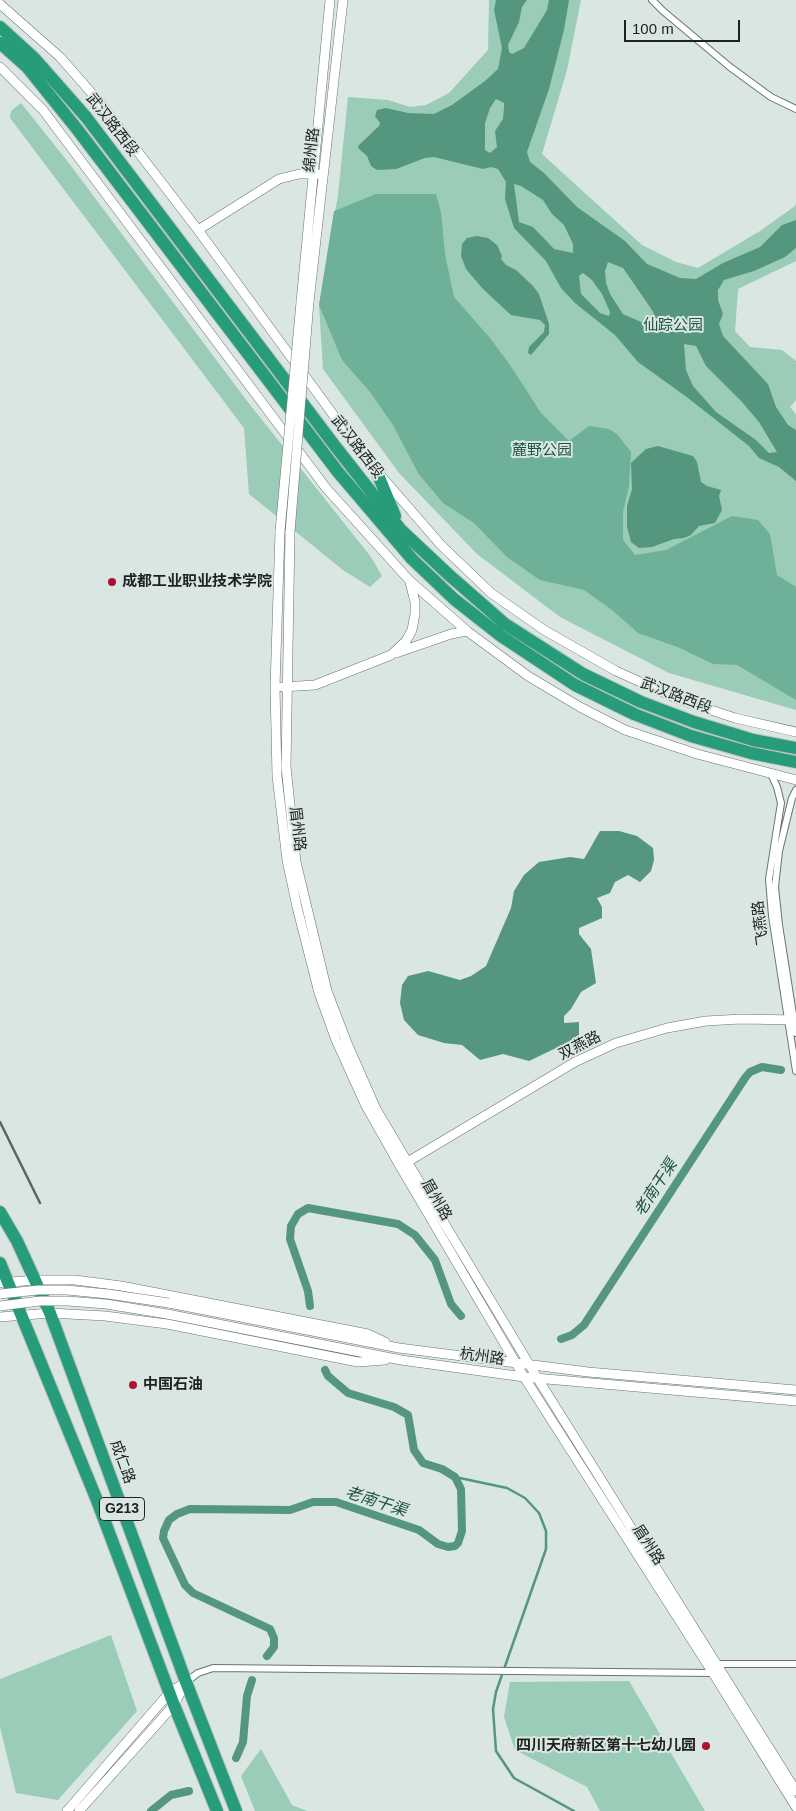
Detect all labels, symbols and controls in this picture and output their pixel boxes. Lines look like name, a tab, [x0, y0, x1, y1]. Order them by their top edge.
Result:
scale bar	[626, 10, 742, 42]
text: 100 m	[632, 20, 674, 37]
street label: 武汉路西段	[82, 90, 142, 160]
street label: 绵州路	[301, 127, 323, 173]
park label: 仙踪公园	[643, 317, 703, 335]
street label: 武汉路西段	[327, 412, 387, 482]
park label: 麓野公园	[512, 442, 572, 460]
place label: 成都工业职业技术学院	[122, 573, 272, 591]
marker: 成都工业职业技术学院	[106, 576, 118, 588]
street label: 武汉路西段	[638, 674, 714, 718]
street label: 眉州路	[285, 806, 309, 852]
street label: 飞燕路	[749, 900, 773, 946]
street label: 双燕路	[556, 1028, 604, 1064]
water label: 老南干渠	[631, 1156, 681, 1220]
street label: 眉州路	[417, 1176, 455, 1224]
street label: 杭州路	[458, 1345, 506, 1369]
place label: 中国石油	[143, 1376, 203, 1394]
marker: 中国石油	[127, 1379, 139, 1391]
street label: 成仁路	[106, 1438, 138, 1486]
water label: 老南干渠	[343, 1483, 409, 1521]
road number: G213	[100, 1498, 144, 1520]
street label: 眉州路	[628, 1521, 668, 1569]
place label: 四川天府新区第十七幼儿园	[516, 1737, 696, 1755]
marker: 四川天府新区第十七幼儿园	[700, 1740, 712, 1752]

